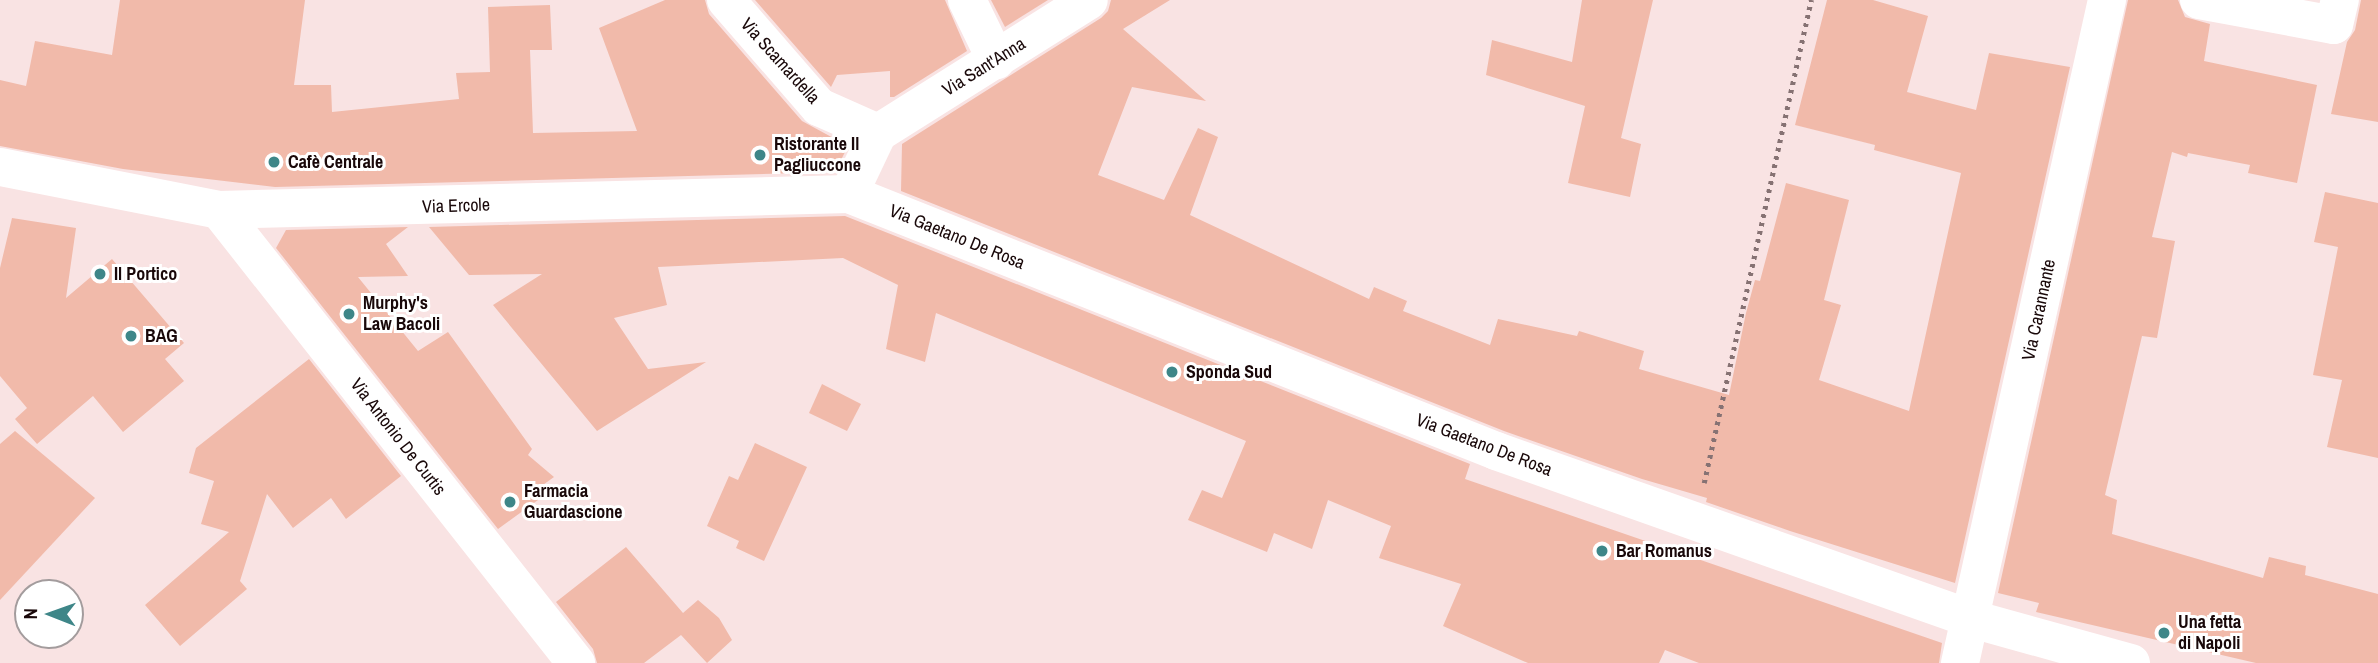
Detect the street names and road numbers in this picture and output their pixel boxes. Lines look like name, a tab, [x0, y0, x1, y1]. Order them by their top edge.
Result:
street label: Via Scamardella	[736, 14, 824, 108]
street label: Via Sant'Anna	[939, 33, 1029, 101]
street label: Via Ercole	[422, 194, 490, 218]
street label: Via Gaetano De Rosa	[886, 200, 1028, 274]
street label: Via Carannante	[2018, 257, 2060, 363]
street label: Via Antonio De Curtis	[345, 374, 451, 500]
street label: Via Gaetano De Rosa	[1413, 409, 1555, 481]

